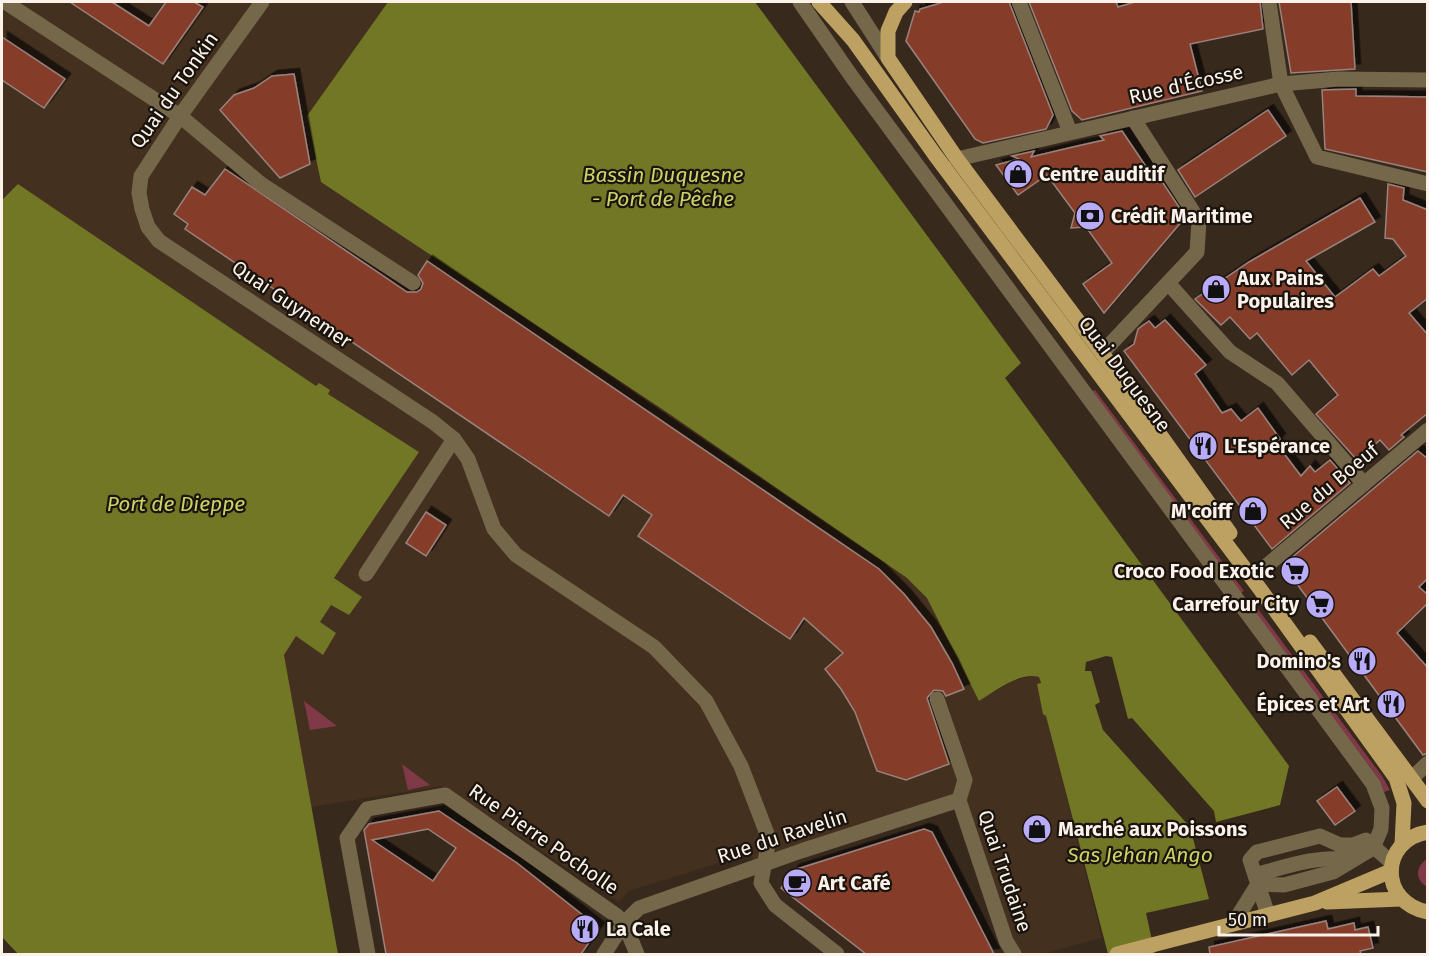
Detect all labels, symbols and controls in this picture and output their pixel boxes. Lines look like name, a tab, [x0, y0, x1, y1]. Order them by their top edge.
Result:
street label: Quai du Tonkin	[125, 27, 223, 153]
street label: Rue d'Écosse	[1126, 59, 1246, 109]
shop icon: Centre auditif	[1002, 158, 1034, 190]
water label: Bassin Duquesne - Port de Pêche	[583, 162, 743, 212]
place label: Centre auditif	[1039, 162, 1166, 186]
bank icon: Crédit Maritime	[1074, 200, 1106, 232]
place label: Crédit Maritime	[1111, 204, 1252, 228]
street label: Quai Guynemer	[227, 255, 357, 353]
place label: Aux Pains Populaires	[1236, 266, 1334, 313]
shop icon: Aux Pains Populaires	[1200, 273, 1232, 305]
street label: Quai Duquesne	[1074, 312, 1176, 436]
restaurant icon: L'Espérance	[1187, 430, 1219, 462]
place label: L'Espérance	[1224, 434, 1330, 458]
street label: Rue du Boeuf	[1275, 437, 1384, 534]
water label: Port de Dieppe	[107, 491, 245, 517]
shop icon: M'coiff	[1237, 495, 1269, 527]
place label: M'coiff	[1171, 499, 1234, 523]
supermarket icon: Croco Food Exotic	[1279, 555, 1311, 587]
place label: Croco Food Exotic	[1114, 559, 1274, 583]
supermarket icon: Carrefour City	[1304, 588, 1336, 620]
place label: Carrefour City	[1172, 592, 1300, 616]
restaurant icon: Domino's	[1346, 645, 1378, 677]
place label: Domino's	[1257, 649, 1341, 673]
restaurant icon: Épices et Art	[1375, 688, 1407, 720]
place label: Épices et Art	[1256, 691, 1370, 716]
street label: Rue Pierre Pocholle	[464, 778, 624, 900]
street label: Rue du Ravelin	[714, 804, 850, 868]
street label: Quai Trudaine	[973, 807, 1037, 935]
shop icon: Marché aux Poissons	[1021, 813, 1053, 845]
place label: Marché aux Poissons	[1058, 817, 1247, 841]
water label: Sas Jehan Ango	[1066, 842, 1213, 868]
cafe icon: Art Café	[781, 867, 813, 899]
place label: Art Café	[817, 871, 891, 895]
scale bar	[1219, 899, 1378, 937]
text: 50 m	[1228, 909, 1267, 931]
restaurant icon: La Cale	[569, 913, 601, 945]
place label: La Cale	[606, 917, 671, 941]

